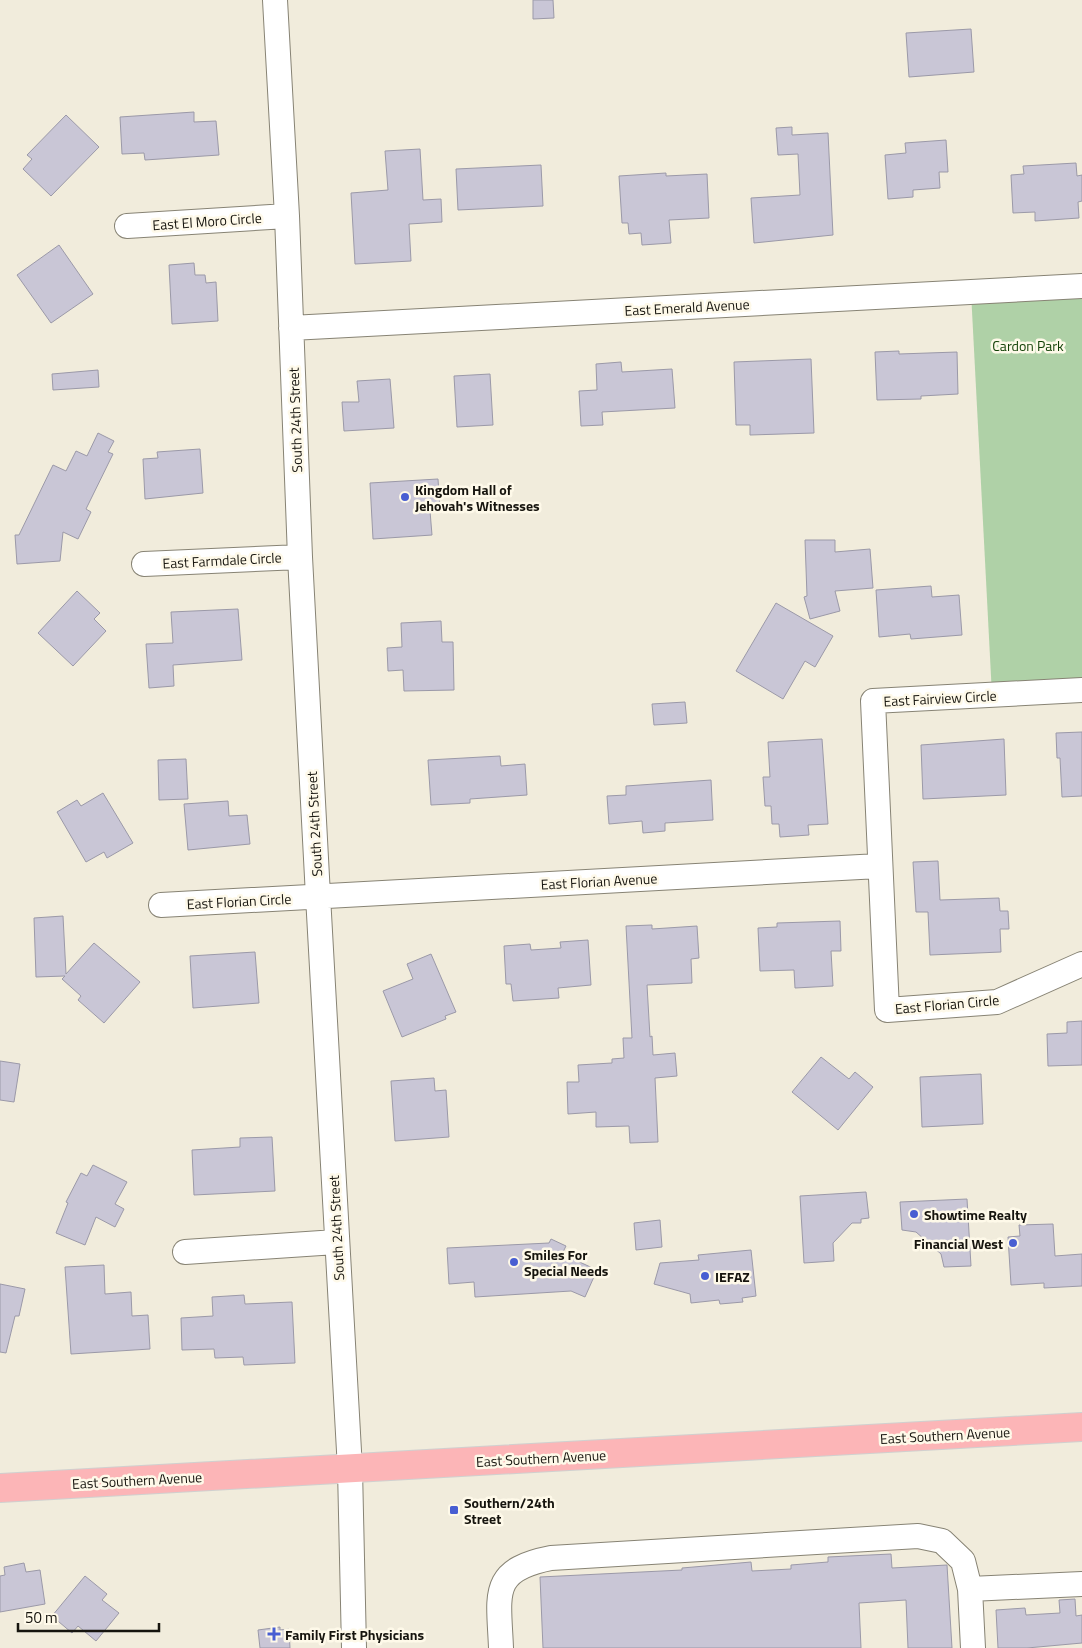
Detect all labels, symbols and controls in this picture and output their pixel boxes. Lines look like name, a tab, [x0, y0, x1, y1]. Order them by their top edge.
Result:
street label: East El Moro Circle	[152, 207, 262, 235]
street label: East Emerald Avenue	[624, 293, 750, 321]
park label: Cardon Park	[992, 335, 1064, 356]
street label: South 24th Street	[283, 367, 307, 473]
place label: Kingdom Hall of Jehovah's Witnesses	[415, 479, 540, 516]
marker: Kingdom Hall of Jehovah's Witnesses	[399, 491, 411, 503]
street label: East Farmdale Circle	[162, 546, 282, 574]
street label: East Fairview Circle	[883, 685, 997, 711]
street label: South 24th Street	[301, 771, 327, 877]
street label: East Florian Avenue	[540, 867, 658, 895]
street label: East Florian Circle	[186, 888, 292, 914]
street label: East Florian Circle	[894, 989, 1000, 1019]
street label: South 24th Street	[323, 1175, 349, 1281]
place label: Showtime Realty	[924, 1204, 1027, 1225]
marker: Showtime Realty	[908, 1208, 920, 1220]
place label: Financial West	[914, 1233, 1003, 1254]
marker: Financial West	[1007, 1237, 1019, 1249]
place label: Smiles For Special Needs	[524, 1244, 609, 1281]
marker: Smiles For Special Needs	[508, 1256, 520, 1268]
place label: IEFAZ	[715, 1266, 750, 1287]
marker: IEFAZ	[699, 1270, 711, 1282]
street label: East Southern Avenue	[879, 1421, 1011, 1449]
street label: East Southern Avenue	[475, 1444, 607, 1472]
street label: East Southern Avenue	[71, 1466, 203, 1494]
place label: Southern/24th Street	[464, 1492, 555, 1529]
marker: Southern/24th Street	[448, 1504, 460, 1516]
scale bar	[18, 1600, 159, 1632]
text: 50 m	[25, 1606, 58, 1629]
place label: Family First Physicians	[285, 1624, 424, 1645]
marker: Family First Physicians	[267, 1627, 281, 1641]

